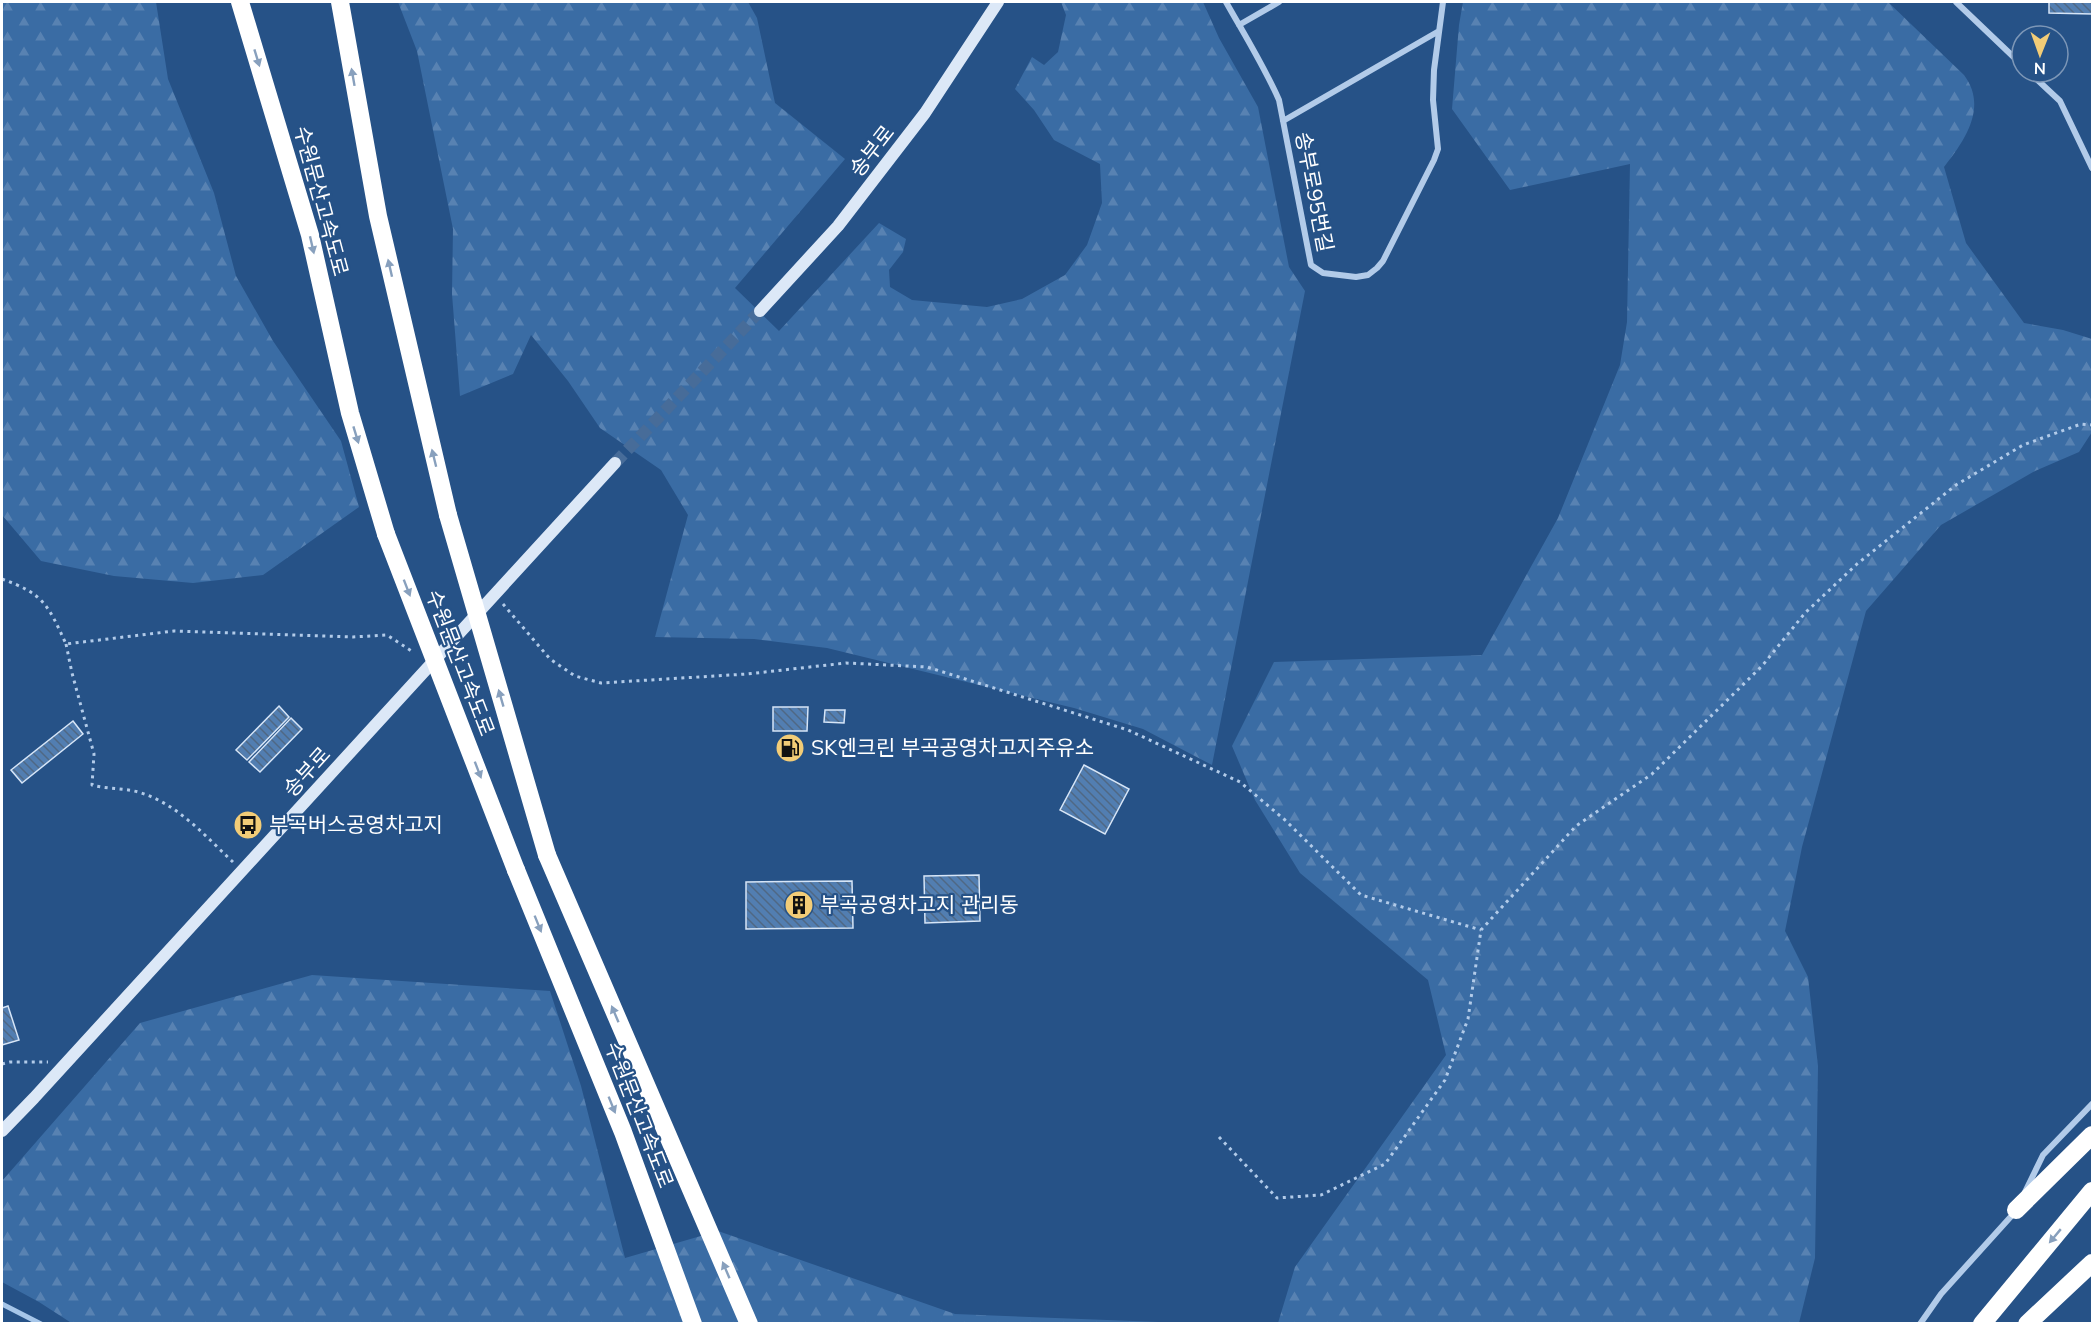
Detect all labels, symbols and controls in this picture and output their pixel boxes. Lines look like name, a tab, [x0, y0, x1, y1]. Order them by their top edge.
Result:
north arrow	[2010, 24, 2070, 84]
one-way arrow	[253, 49, 262, 67]
text: N	[2034, 59, 2046, 79]
one-way arrow	[348, 67, 357, 86]
street label: 송부로	[843, 120, 899, 181]
street label: 수원문산고속도로	[289, 123, 355, 279]
street label: 송부로95번길	[1291, 130, 1339, 254]
one-way arrow	[308, 235, 317, 254]
one-way arrow	[384, 259, 394, 277]
one-way arrow	[352, 426, 361, 444]
one-way arrow	[429, 449, 439, 467]
one-way arrow	[402, 580, 412, 598]
street label: 수원문산고속도로	[421, 586, 501, 739]
one-way arrow	[496, 688, 505, 706]
fuel station icon: SK엔크린 부곡공영차고지주유소	[774, 732, 806, 764]
place label: SK엔크린 부곡공영차고지주유소	[811, 734, 1094, 760]
street label: 송부로	[277, 741, 335, 802]
one-way arrow	[473, 761, 483, 779]
bus stop icon: 부곡버스공영차고지	[232, 809, 264, 841]
place label: 부곡버스공영차고지	[269, 811, 443, 837]
building icon: 부곡공영차고지 관리동	[783, 889, 815, 921]
place label: 부곡공영차고지 관리동	[820, 891, 1019, 917]
one-way arrow	[534, 915, 543, 933]
one-way arrow	[611, 1005, 620, 1022]
street label: 수원문산고속도로	[600, 1038, 680, 1191]
one-way arrow	[607, 1096, 617, 1114]
one-way arrow	[2049, 1228, 2062, 1243]
one-way arrow	[722, 1261, 731, 1278]

